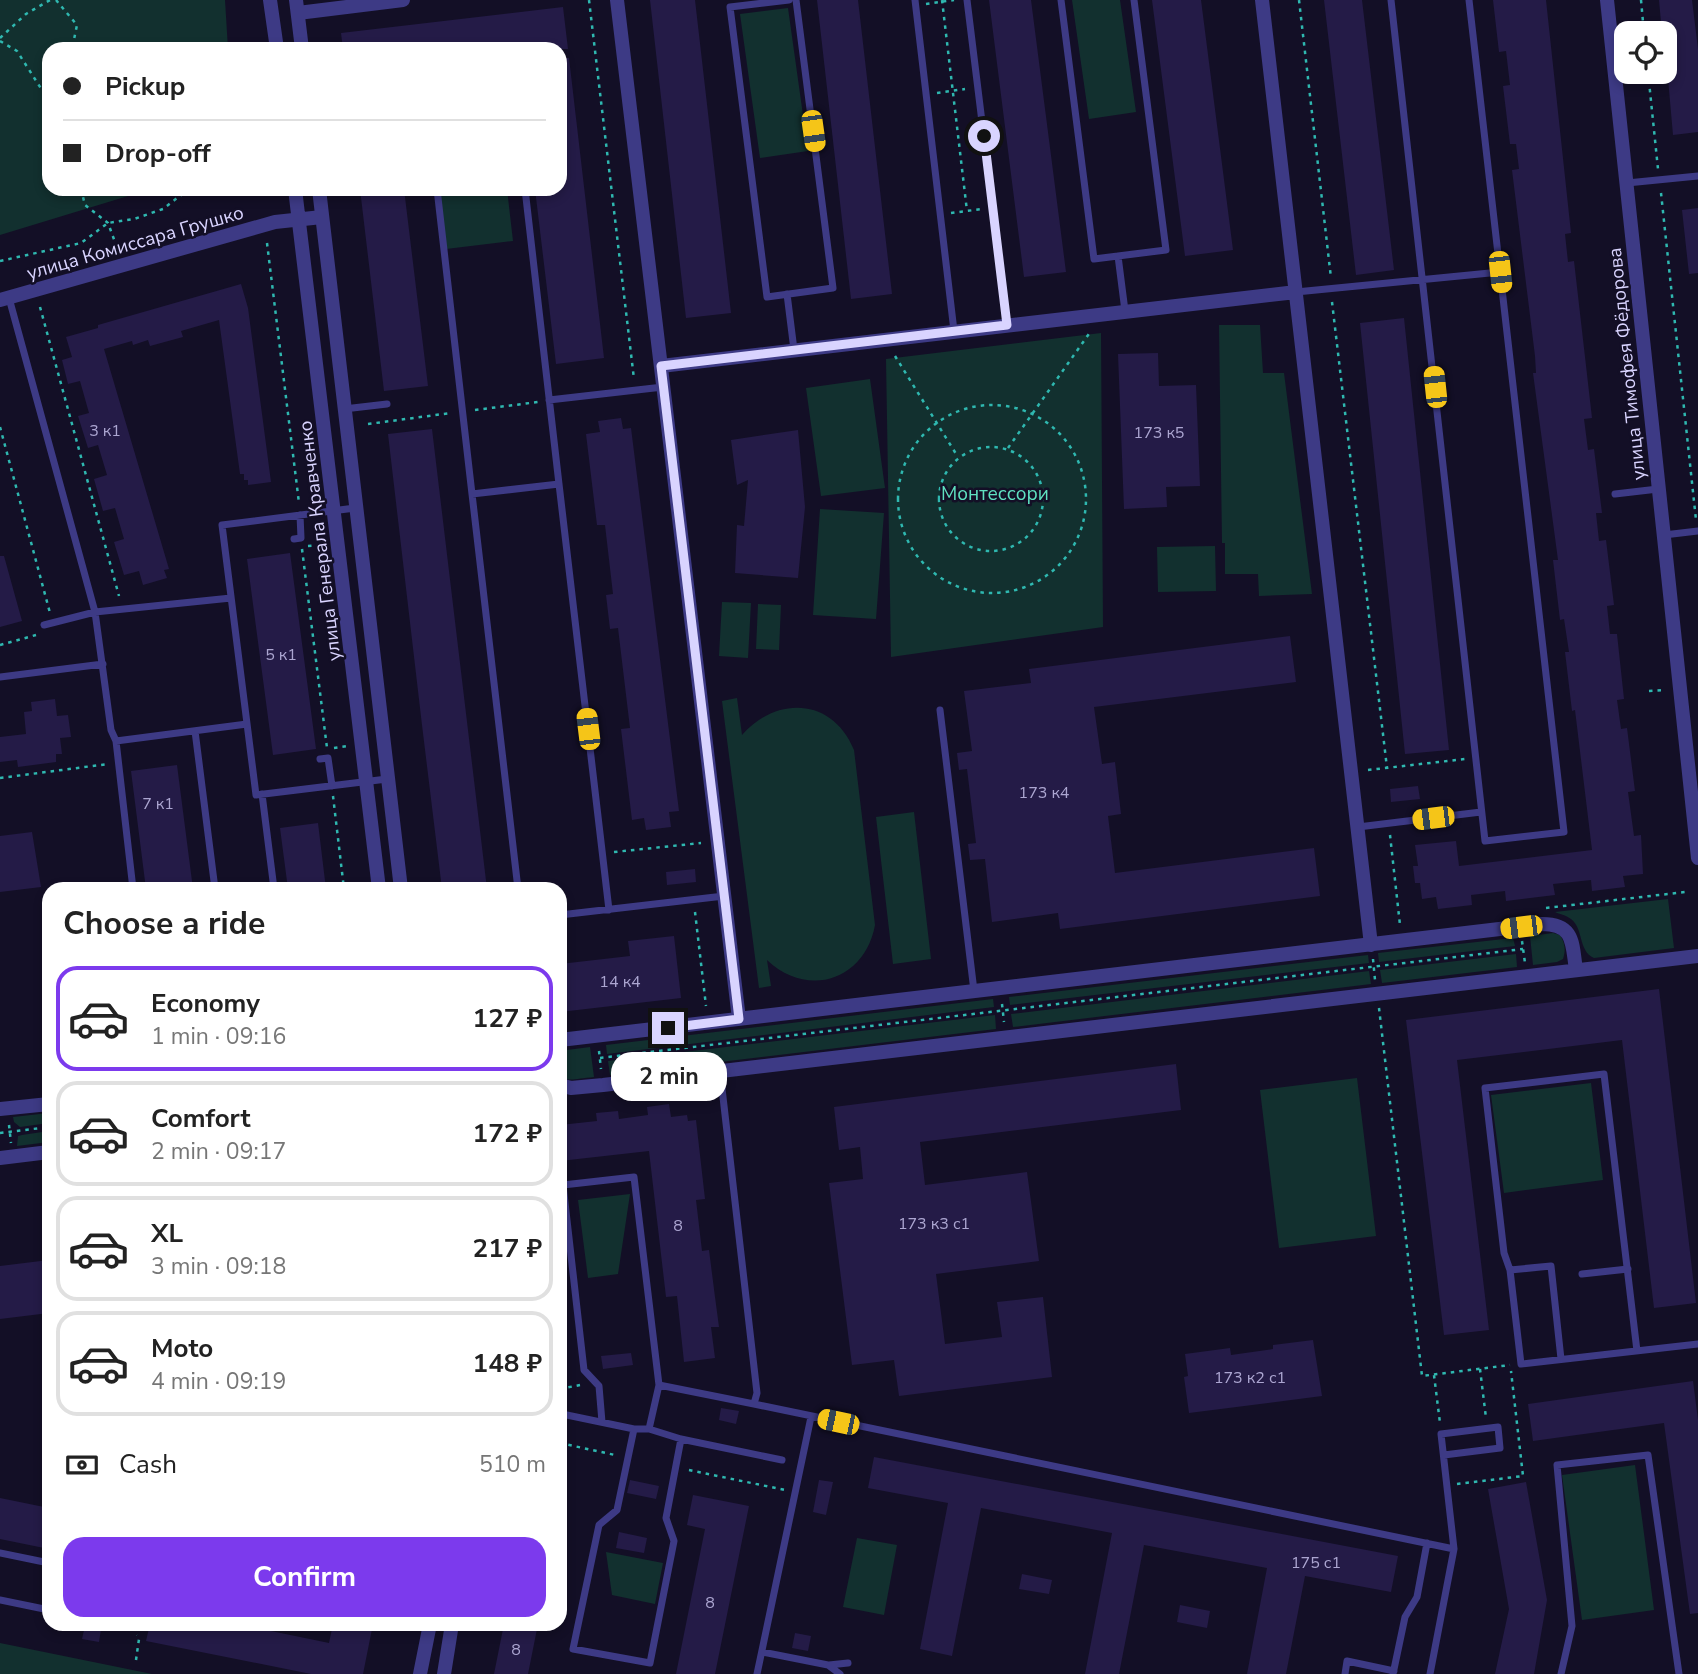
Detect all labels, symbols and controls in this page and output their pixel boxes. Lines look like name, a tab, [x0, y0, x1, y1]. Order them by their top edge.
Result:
map controls	[1614, 21, 1677, 84]
button: locate	[1614, 21, 1677, 84]
text: Pickup	[105, 69, 185, 104]
car	[800, 109, 827, 153]
route start	[968, 120, 1000, 152]
text: Drop-off	[105, 136, 211, 171]
street label: улица Комиссара Грушко	[24, 199, 247, 286]
street label: улица Тимофея Фёдорова	[1602, 246, 1652, 482]
car	[1488, 250, 1513, 294]
car	[1423, 365, 1448, 409]
street label: улица Генерала Кравченко	[292, 419, 348, 663]
house number: 3 к1	[89, 420, 121, 442]
house number: 173 к5	[1134, 422, 1184, 444]
park label: Монтессори	[941, 481, 1049, 507]
house number: 5 к1	[265, 644, 297, 666]
car	[576, 707, 601, 751]
house number: 173 к4	[1019, 782, 1070, 804]
house number: 7 к1	[142, 793, 174, 815]
car	[1411, 805, 1456, 831]
text: Choose a ride	[63, 902, 265, 945]
car	[1499, 914, 1544, 940]
house number: 14 к4	[599, 971, 641, 993]
text: Economy	[151, 986, 260, 1021]
icon: car	[67, 987, 130, 1050]
text: 127 ₽	[473, 1001, 542, 1036]
route end	[652, 1012, 684, 1044]
text: 1 min · 09:16	[151, 1021, 286, 1052]
callout: 2 min	[610, 1052, 726, 1102]
text: 2 min	[639, 1061, 699, 1092]
text: Comfort	[151, 1101, 251, 1136]
icon: car	[67, 1102, 130, 1165]
text: 172 ₽	[473, 1116, 542, 1151]
text: 2 min · 09:17	[151, 1136, 286, 1167]
house number: 173 к3 с1	[898, 1213, 970, 1235]
house number: 8	[673, 1215, 683, 1237]
text: XL	[151, 1216, 183, 1251]
icon: car	[67, 1217, 130, 1280]
text: 217 ₽	[473, 1231, 542, 1266]
text: 3 min · 09:18	[151, 1251, 286, 1282]
text: Moto	[151, 1331, 213, 1366]
icon: car	[67, 1332, 130, 1395]
text: 148 ₽	[473, 1346, 542, 1381]
text: 4 min · 09:19	[151, 1366, 286, 1397]
house number: 173 к2 с1	[1214, 1367, 1286, 1389]
car	[816, 1407, 861, 1437]
icon: cash	[63, 1446, 101, 1484]
text: Cash	[119, 1447, 177, 1482]
text: 510 m	[479, 1449, 546, 1480]
button: Confirm	[63, 1537, 546, 1617]
house number: 175 с1	[1291, 1552, 1341, 1574]
house number: 8	[705, 1592, 715, 1614]
house number: 8	[511, 1639, 521, 1661]

